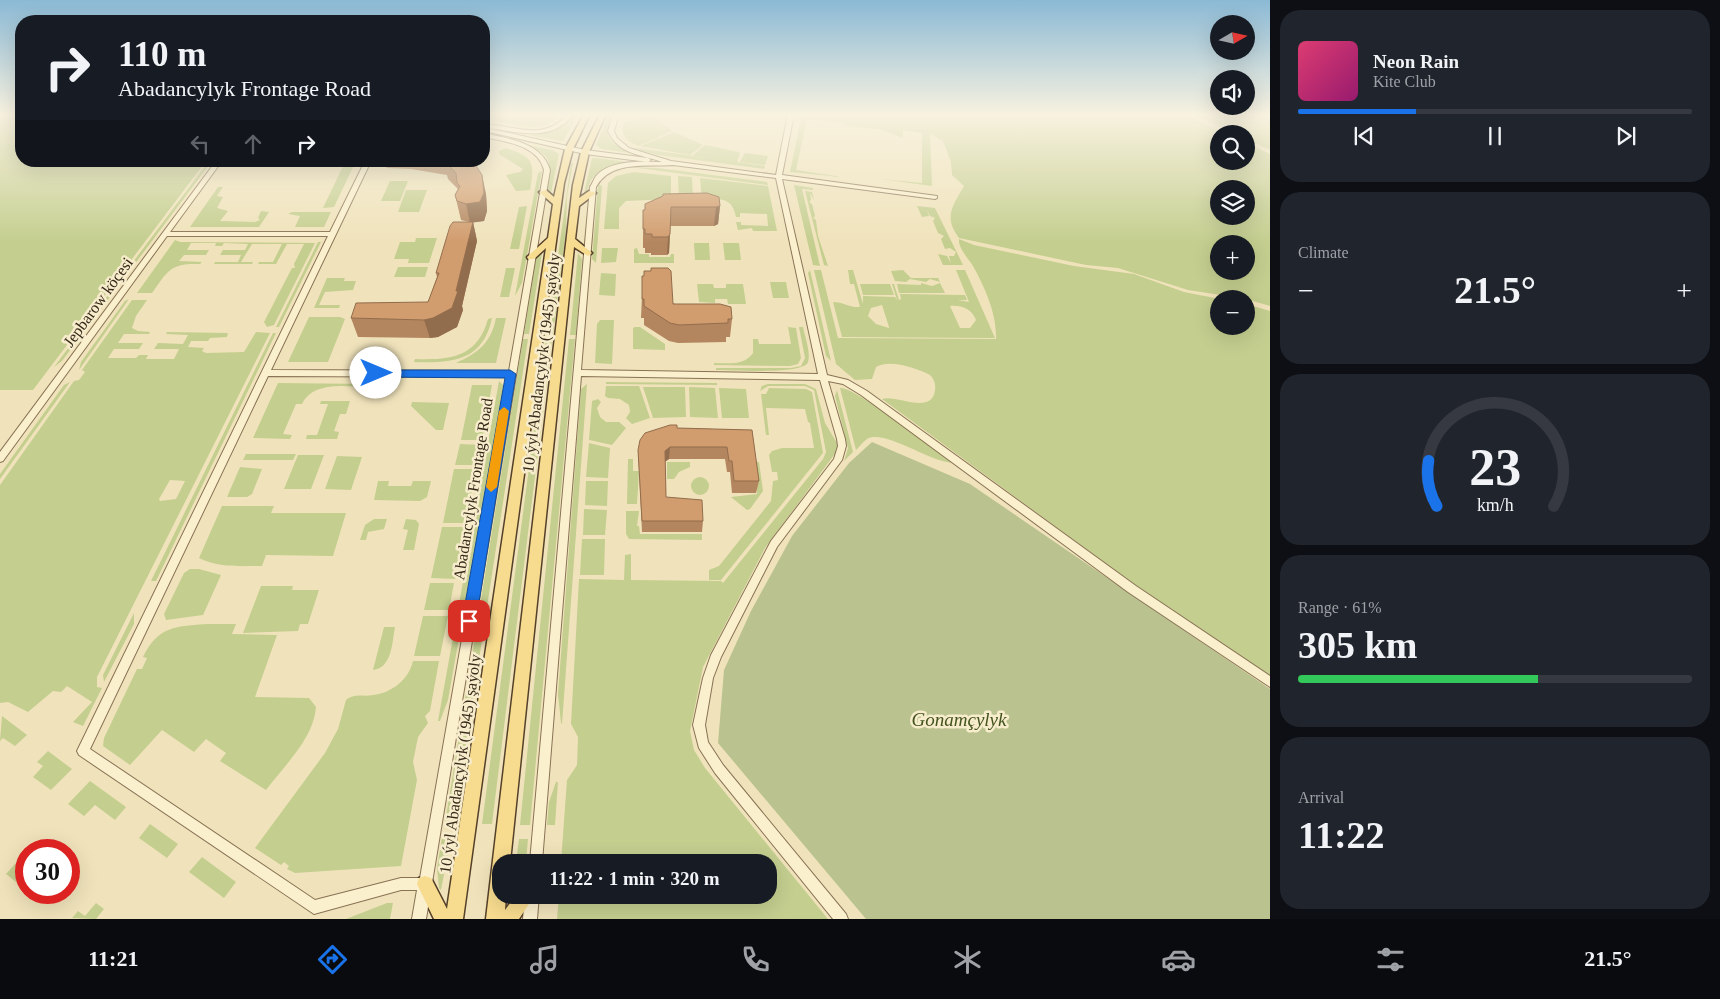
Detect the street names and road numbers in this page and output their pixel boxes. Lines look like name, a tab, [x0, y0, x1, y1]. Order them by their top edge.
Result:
street label: 10 ýyl Abadançylyk (1945) şaýoly	[519, 252, 564, 474]
street label: Jepbarow köçesi	[60, 254, 137, 351]
street label: Abadancylyk Frontage Road	[450, 397, 497, 581]
street label: 10 ýyl Abadançylyk (1945) şaýoly	[436, 653, 485, 875]

